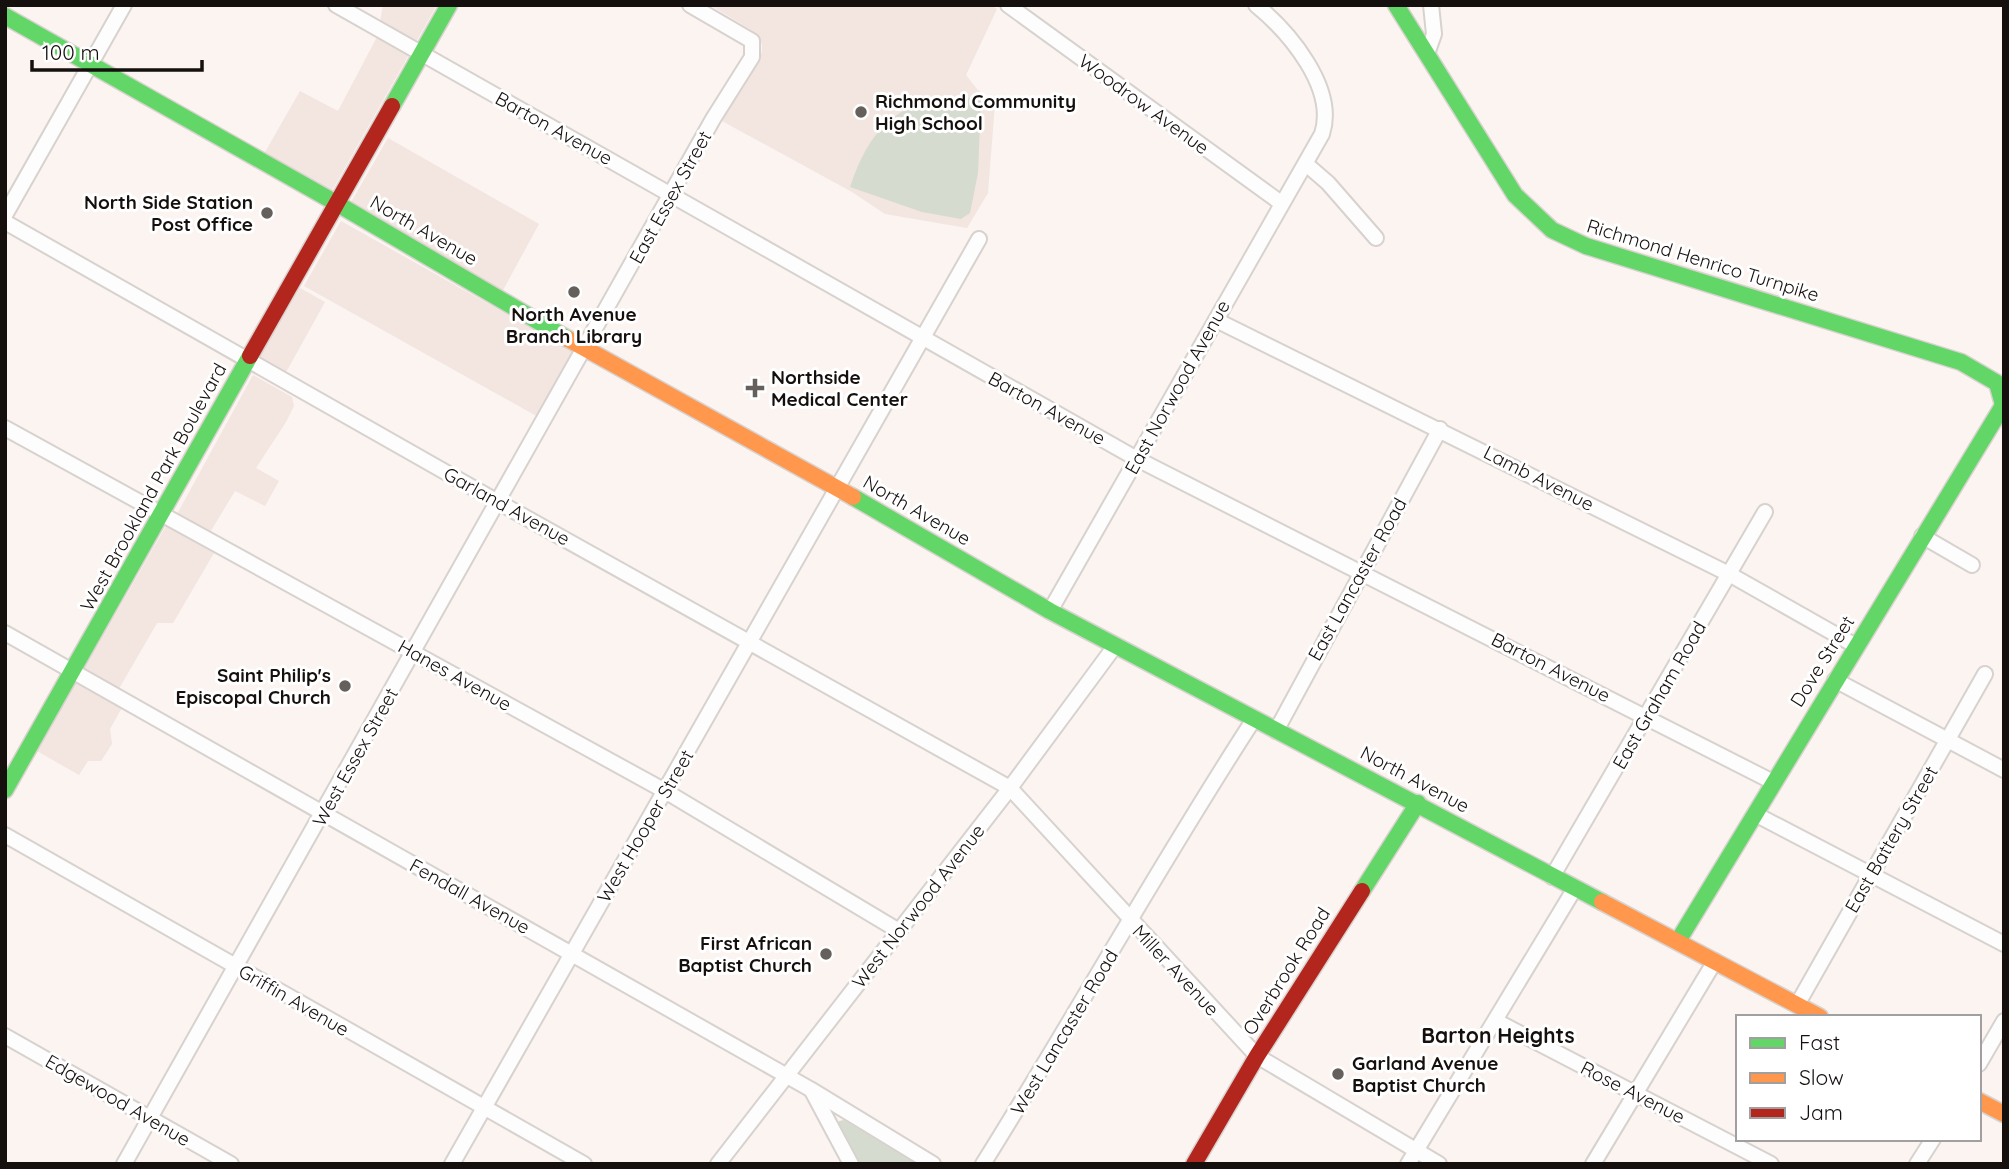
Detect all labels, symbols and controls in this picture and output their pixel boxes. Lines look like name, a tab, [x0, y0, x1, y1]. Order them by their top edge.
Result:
scale bar	[32, 28, 201, 72]
text: 100 m	[42, 39, 100, 65]
street label: Woodrow Avenue	[1074, 49, 1214, 159]
street label: Barton Avenue	[491, 86, 617, 170]
place label: Richmond Community High School	[875, 89, 1076, 135]
marker: Richmond Community High School	[853, 104, 869, 120]
street label: East Essex Street	[624, 126, 716, 268]
place label: North Side Station Post Office	[84, 190, 253, 236]
street label: North Avenue	[366, 190, 482, 270]
marker: North Side Station Post Office	[259, 205, 275, 221]
street label: Richmond Henrico Turnpike	[1584, 213, 1822, 307]
marker: North Avenue Branch Library	[566, 284, 582, 300]
street label: East Norwood Avenue	[1119, 296, 1235, 478]
place label: North Avenue Branch Library	[506, 302, 642, 348]
street label: West Brookland Park Boulevard	[75, 359, 231, 615]
place label: Northside Medical Center	[771, 365, 908, 411]
street label: Barton Avenue	[984, 366, 1110, 450]
marker: Northside Medical Center	[745, 378, 765, 398]
street label: Lamb Avenue	[1480, 440, 1598, 516]
street label: Garland Avenue	[440, 461, 574, 551]
street label: North Avenue	[859, 470, 975, 550]
street label: East Lancaster Road	[1302, 493, 1412, 665]
street label: Dove Street	[1785, 611, 1859, 711]
street label: East Graham Road	[1607, 617, 1711, 773]
street label: Barton Avenue	[1488, 627, 1614, 707]
street label: Hanes Avenue	[394, 634, 516, 716]
place label: Saint Philip's Episcopal Church	[175, 663, 331, 709]
marker: Saint Philip's Episcopal Church	[337, 678, 353, 694]
street label: West Essex Street	[307, 683, 403, 831]
street label: North Avenue	[1356, 740, 1474, 818]
street label: West Hooper Street	[591, 745, 699, 907]
street label: East Battery Street	[1839, 761, 1943, 917]
street label: West Norwood Avenue	[846, 819, 990, 993]
street label: Fendall Avenue	[406, 853, 534, 939]
street label: Overbrook Road	[1237, 903, 1335, 1039]
street label: Miller Avenue	[1127, 919, 1225, 1021]
place label: First African Baptist Church	[678, 931, 812, 977]
street label: West Lancaster Road	[1005, 945, 1123, 1119]
marker: First African Baptist Church	[818, 946, 834, 962]
street label: Griffin Avenue	[235, 959, 353, 1041]
legend	[1736, 1015, 1981, 1141]
district label: Barton Heights	[1421, 1022, 1575, 1048]
text: Fast	[1799, 1029, 1840, 1055]
street label: Edgewood Avenue	[41, 1049, 195, 1151]
place label: Garland Avenue Baptist Church	[1352, 1051, 1498, 1097]
street label: Rose Avenue	[1577, 1055, 1689, 1129]
text: Slow	[1799, 1064, 1844, 1090]
marker: Garland Avenue Baptist Church	[1330, 1066, 1346, 1082]
text: Jam	[1799, 1099, 1843, 1125]

